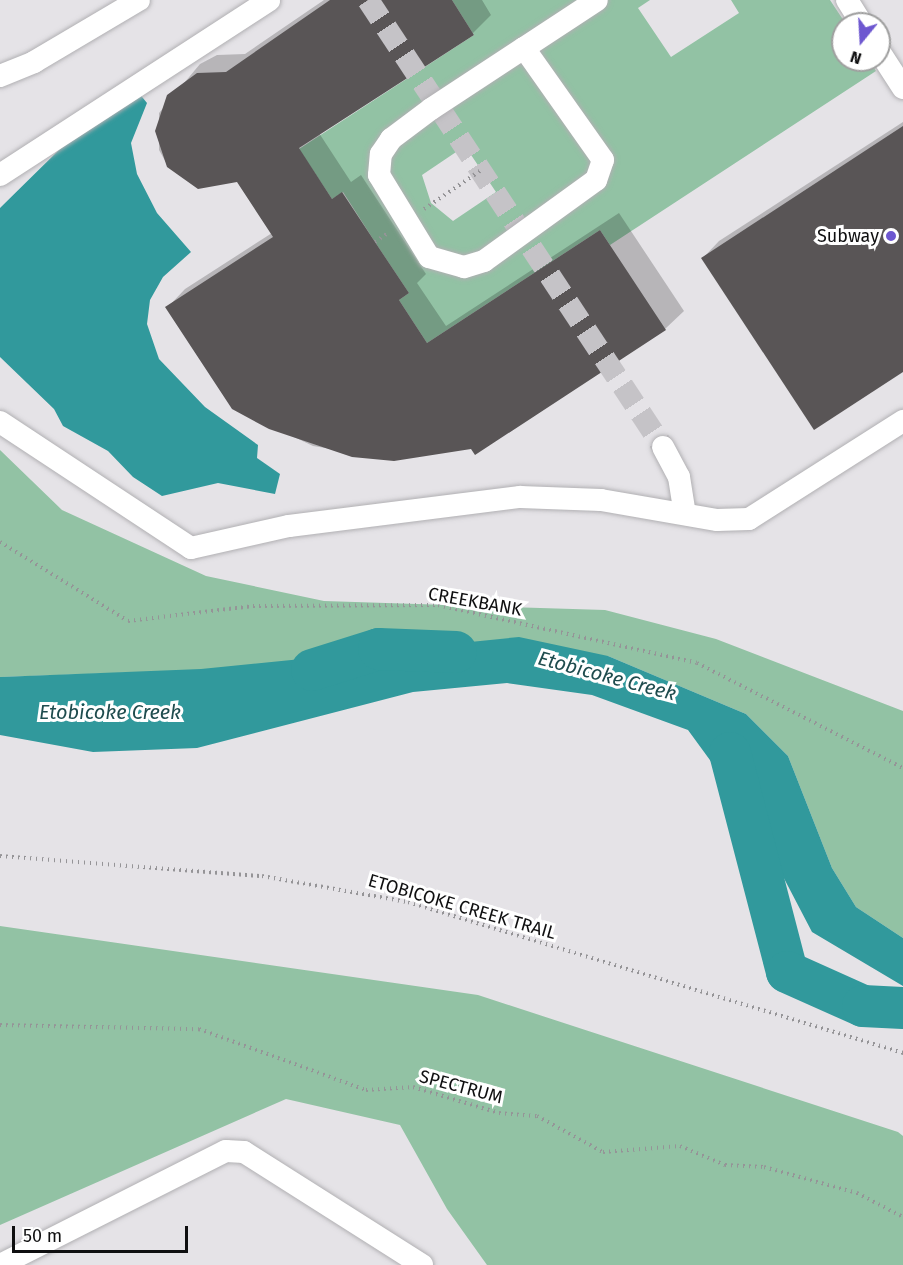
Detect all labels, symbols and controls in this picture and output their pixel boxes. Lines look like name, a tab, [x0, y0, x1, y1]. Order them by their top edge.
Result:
north arrow	[831, 12, 891, 72]
text: N	[848, 47, 864, 68]
place label: Subway	[817, 225, 879, 247]
marker: Subway	[884, 229, 898, 243]
street label: CREEKBANK	[426, 583, 524, 621]
water label: Etobicoke Creek	[535, 646, 679, 706]
water label: Etobicoke Creek	[39, 700, 181, 724]
street label: ETOBICOKE CREEK TRAIL	[366, 870, 558, 944]
street label: SPECTRUM	[417, 1065, 505, 1109]
scale bar	[15, 1214, 190, 1252]
text: 50 m	[23, 1225, 62, 1247]

